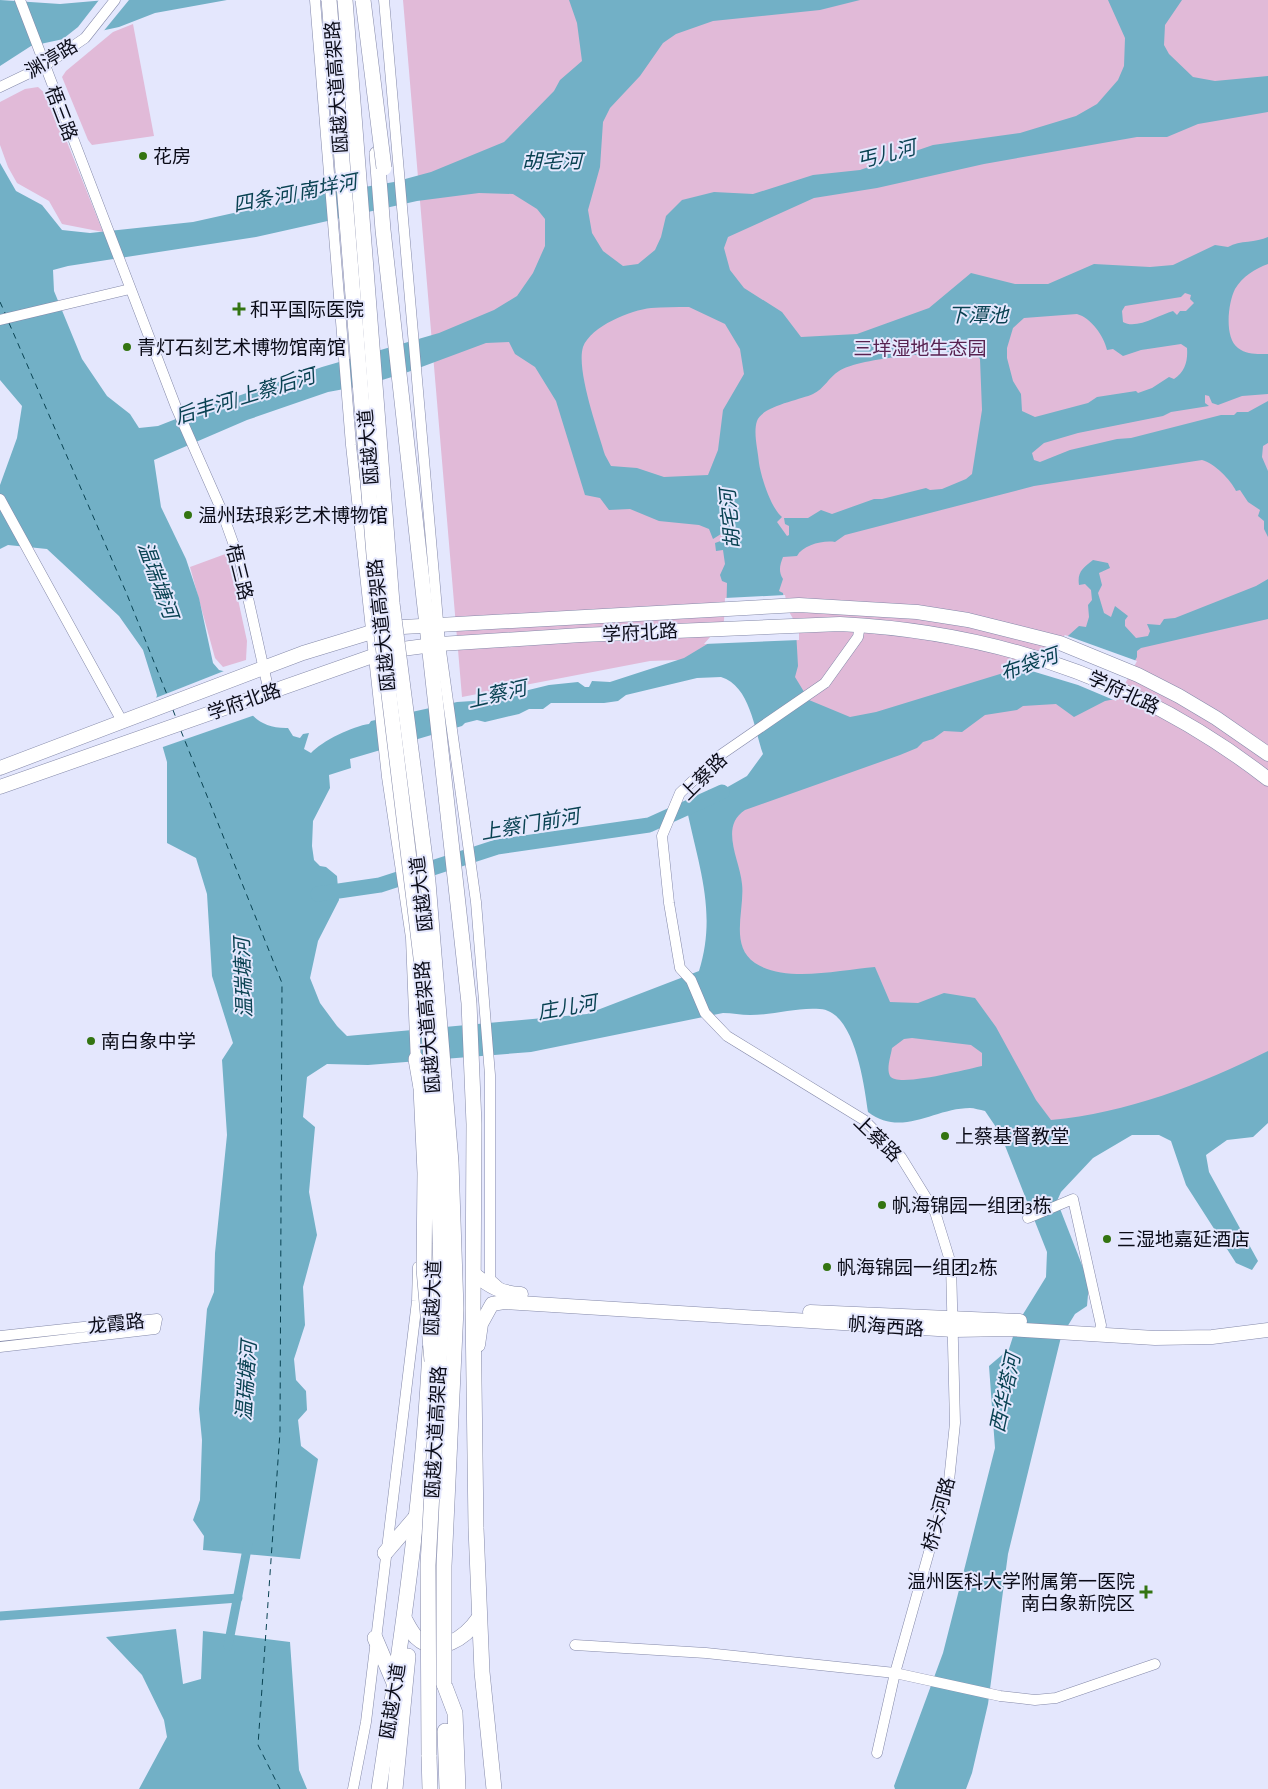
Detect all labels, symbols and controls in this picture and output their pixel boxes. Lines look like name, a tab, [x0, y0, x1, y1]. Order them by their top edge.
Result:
street label: 瓯越大道高架路	[321, 20, 352, 154]
street label: 渊渟路	[21, 35, 81, 82]
street label: 梧三路	[42, 83, 81, 144]
water label: 丐儿河	[854, 136, 922, 172]
place label: 花房	[153, 147, 191, 167]
marker: 花房	[137, 150, 149, 162]
water label: 胡宅河	[522, 151, 586, 172]
water label: 四条河/南垟河	[231, 170, 363, 216]
place label: 和平国际医院	[250, 300, 364, 320]
marker: 和平国际医院	[232, 302, 246, 316]
water label: 下潭池	[948, 305, 1010, 326]
place label: 青灯石刻艺术博物馆南馆	[137, 337, 346, 358]
park label: 三垟湿地生态园	[853, 338, 987, 359]
marker: 青灯石刻艺术博物馆南馆	[121, 341, 133, 353]
water label: 后丰河/上蔡后河	[172, 364, 322, 428]
street label: 瓯越大道	[356, 408, 382, 486]
water label: 胡宅河	[717, 484, 744, 550]
place label: 温州珐琅彩艺术博物馆	[198, 505, 388, 526]
marker: 温州珐琅彩艺术博物馆	[182, 509, 194, 521]
water label: 温瑞塘河	[134, 539, 182, 625]
street label: 梧三路	[222, 542, 256, 602]
street label: 瓯越大道高架路	[364, 558, 399, 692]
street label: 学府北路	[602, 620, 679, 645]
water label: 布袋河	[997, 643, 1065, 684]
street label: 学府北路	[1085, 667, 1163, 718]
water label: 上蔡河	[466, 677, 533, 711]
street label: 学府北路	[205, 679, 284, 724]
street label: 上蔡路	[676, 749, 731, 804]
water label: 上蔡门前河	[479, 805, 585, 844]
street label: 瓯越大道	[407, 855, 437, 933]
water label: 温瑞塘河	[231, 934, 255, 1018]
street label: 瓯越大道高架路	[411, 960, 444, 1094]
water label: 庄儿河	[536, 991, 602, 1023]
place label: 南白象中学	[101, 1031, 196, 1052]
marker: 南白象中学	[85, 1035, 97, 1047]
street label: 上蔡路	[850, 1111, 905, 1166]
place label: 上蔡基督教堂	[955, 1126, 1069, 1147]
marker: 上蔡基督教堂	[939, 1130, 951, 1142]
place label: 帆海锦园一组团3栋	[892, 1195, 1052, 1216]
marker: 帆海锦园一组团3栋	[876, 1199, 888, 1211]
place label: 三湿地嘉延酒店	[1117, 1229, 1250, 1250]
marker: 三湿地嘉延酒店	[1101, 1233, 1113, 1245]
place label: 帆海锦园一组团2栋	[837, 1257, 998, 1278]
street label: 瓯越大道	[422, 1260, 444, 1336]
marker: 帆海锦园一组团2栋	[821, 1261, 833, 1273]
street label: 龙霞路	[87, 1311, 146, 1337]
street label: 帆海西路	[847, 1313, 925, 1340]
water label: 温瑞塘河	[233, 1336, 260, 1422]
water label: 西华塔河	[987, 1348, 1025, 1434]
street label: 瓯越大道高架路	[422, 1365, 449, 1499]
street label: 桥头河路	[919, 1475, 958, 1554]
place label: 温州医科大学附属第一医院 南白象新院区	[907, 1571, 1135, 1614]
marker: 温州医科大学附属第一医院 南白象新院区	[1139, 1585, 1153, 1599]
street label: 瓯越大道	[377, 1662, 409, 1740]

